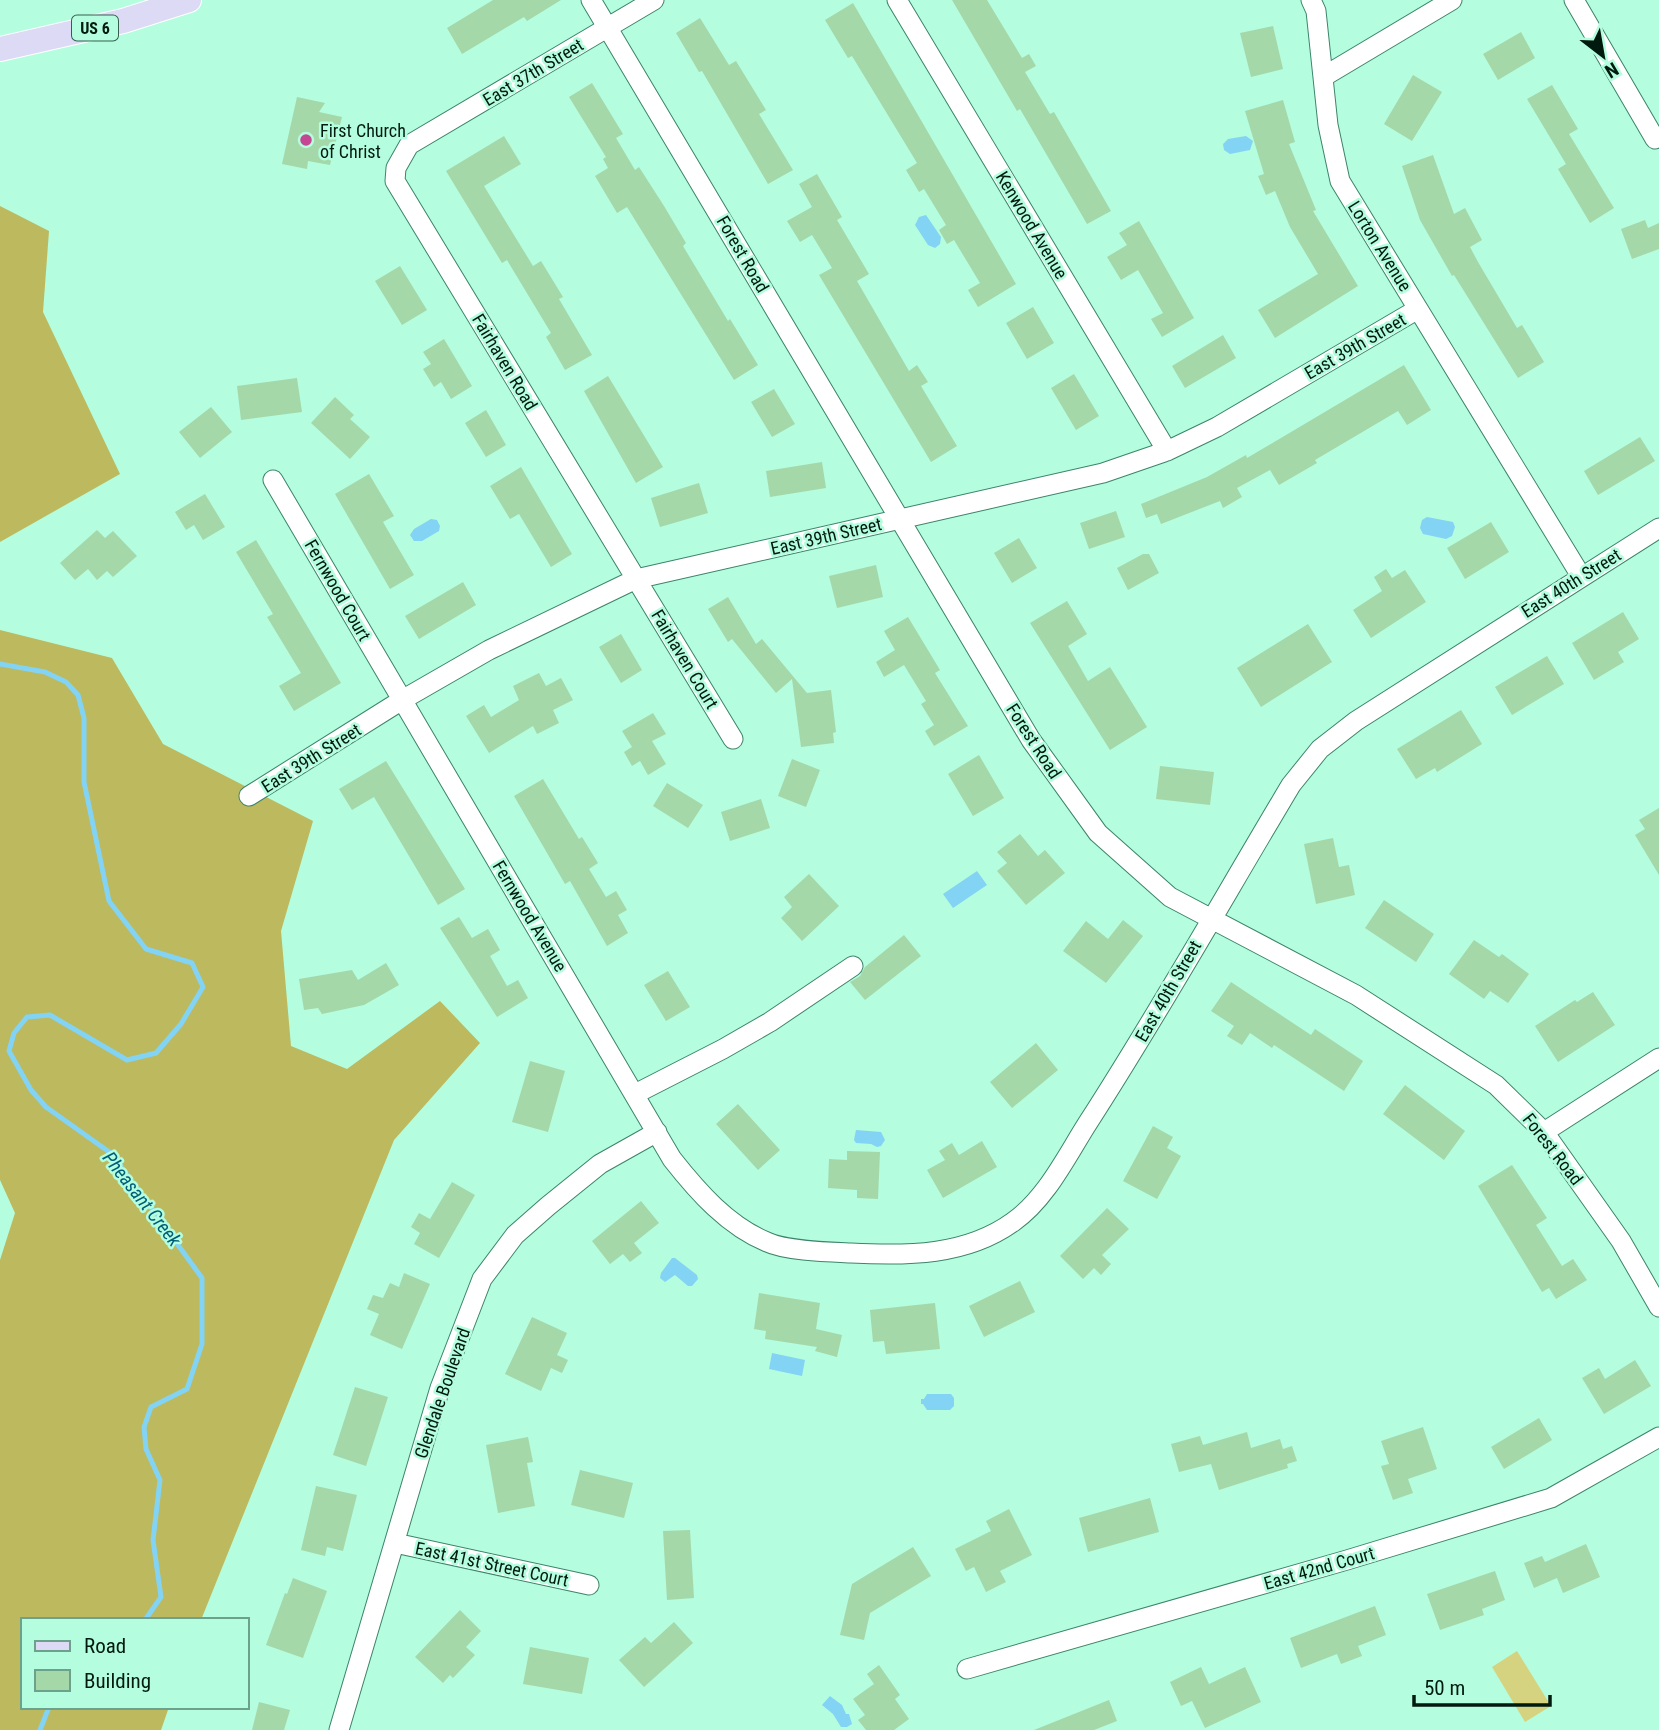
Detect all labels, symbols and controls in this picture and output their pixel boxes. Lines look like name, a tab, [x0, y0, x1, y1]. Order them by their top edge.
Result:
road number: US 6	[72, 16, 118, 40]
north arrow	[1568, 21, 1638, 91]
street label: East 37th Street	[479, 34, 587, 110]
text: N	[1601, 57, 1622, 83]
place label: First Church of Christ	[320, 120, 406, 162]
marker: First Church of Christ	[298, 132, 314, 148]
street label: Kenwood Avenue	[992, 168, 1072, 282]
street label: Lorton Avenue	[1344, 197, 1416, 295]
street label: Forest Road	[713, 212, 773, 296]
street label: East 39th Street	[1301, 309, 1409, 383]
street label: Fairhaven Road	[468, 310, 542, 414]
street label: East 39th Street	[768, 513, 884, 559]
street label: Fernwood Court	[301, 536, 375, 644]
street label: East 40th Street	[1517, 544, 1625, 622]
street label: Fairhaven Court	[647, 606, 723, 712]
street label: Forest Road	[1002, 700, 1066, 782]
street label: East 39th Street	[257, 719, 365, 797]
street label: Fernwood Avenue	[489, 857, 571, 975]
street label: East 40th Street	[1131, 937, 1205, 1045]
street label: Forest Road	[1519, 1109, 1587, 1189]
water label: Pheasant Creek	[98, 1147, 187, 1252]
street label: Glendale Boulevard	[410, 1325, 474, 1461]
street label: East 41st Street Court	[413, 1537, 571, 1591]
street label: East 42nd Court	[1261, 1542, 1377, 1594]
legend	[21, 1618, 248, 1709]
text: Road	[84, 1634, 126, 1658]
scale bar	[1414, 1664, 1550, 1708]
text: Building	[84, 1669, 151, 1693]
text: 50 m	[1424, 1676, 1465, 1700]

